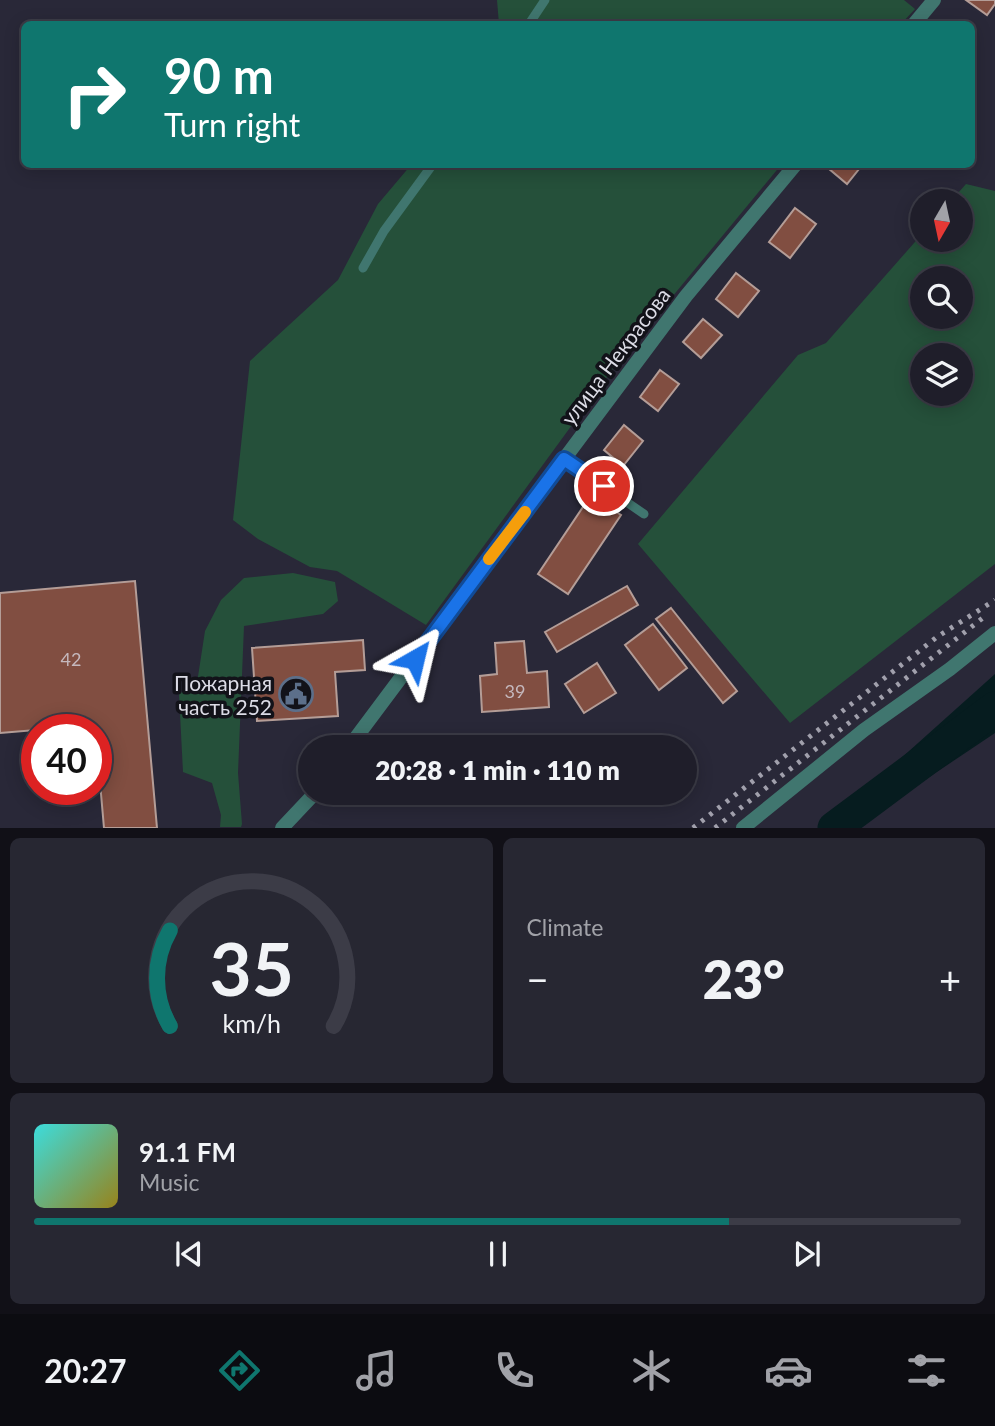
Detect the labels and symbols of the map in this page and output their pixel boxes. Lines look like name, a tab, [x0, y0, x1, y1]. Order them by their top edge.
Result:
north arrow	[910, 189, 973, 252]
street label: улица Некрасова	[555, 283, 675, 429]
pin	[574, 456, 634, 516]
position arrow	[378, 622, 452, 696]
house number: 42	[61, 648, 81, 670]
place label: Пожарная часть 252	[174, 670, 272, 719]
public building icon: Пожарная часть 252	[277, 675, 315, 713]
house number: 39	[505, 680, 525, 702]
speed limit sign: 40	[21, 714, 112, 805]

